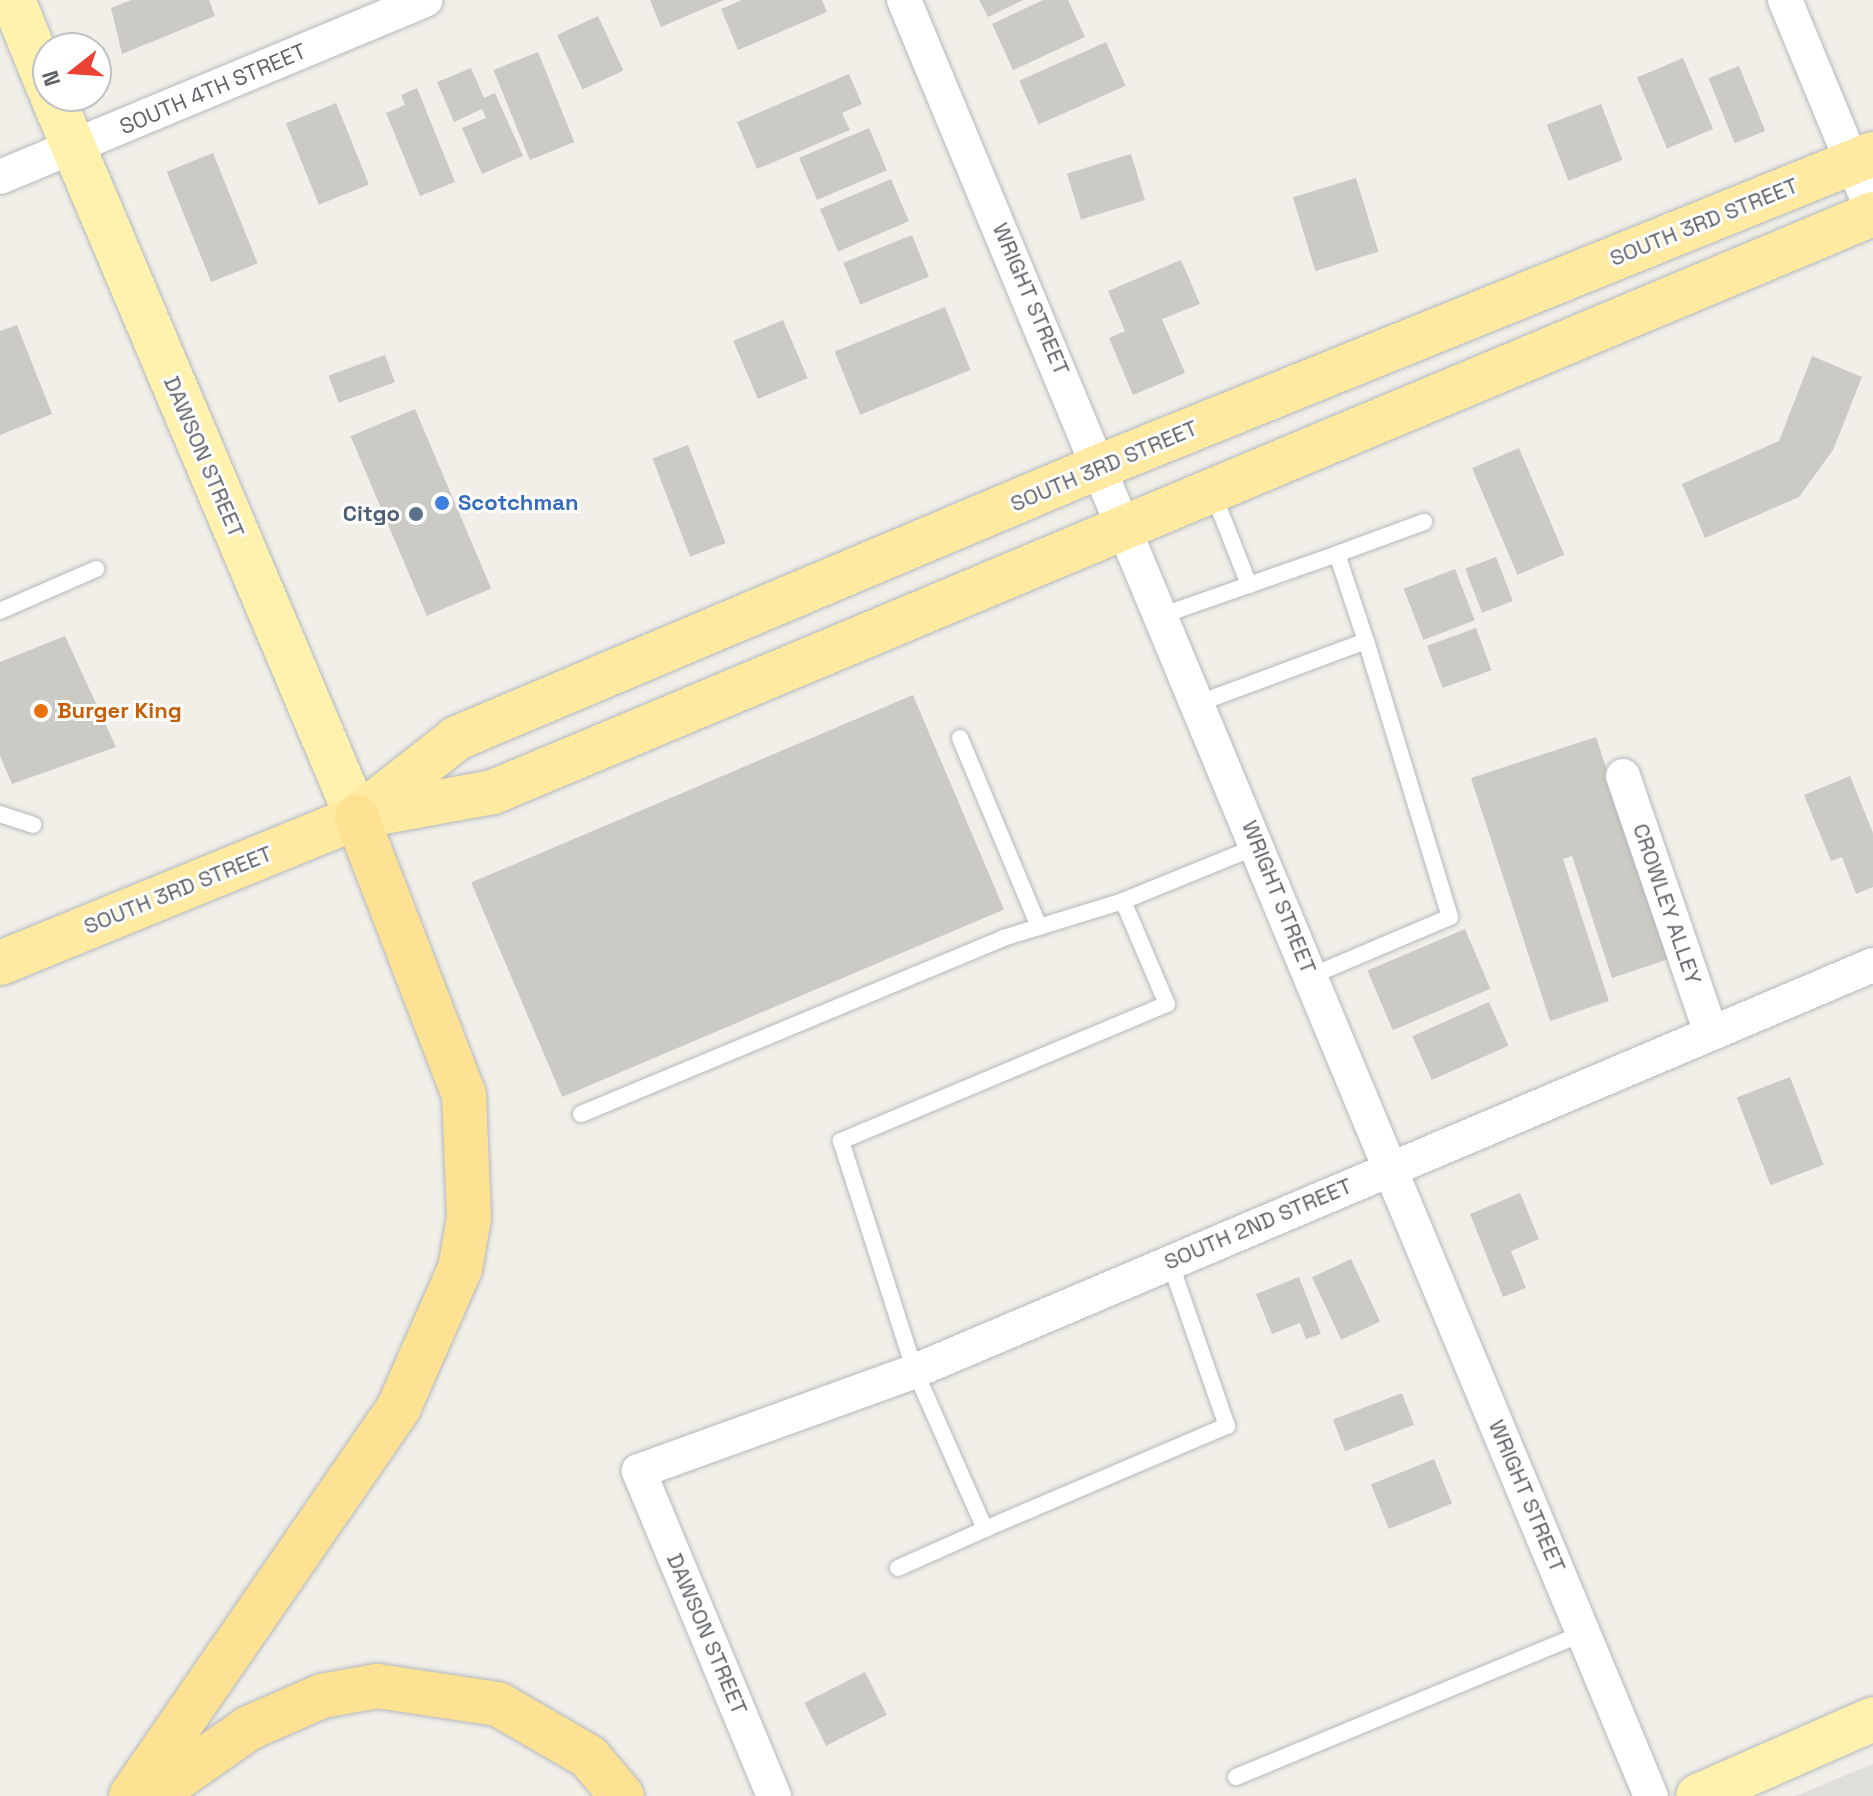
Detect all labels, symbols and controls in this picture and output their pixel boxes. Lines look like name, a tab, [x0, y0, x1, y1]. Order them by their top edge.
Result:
north arrow	[32, 32, 112, 112]
street label: SOUTH 4TH STREET	[116, 38, 310, 140]
text: N	[35, 67, 67, 90]
street label: SOUTH 3RD STREET	[1606, 172, 1802, 272]
street label: WRIGHT STREET	[987, 219, 1075, 379]
street label: DAWSON STREET	[158, 372, 250, 542]
street label: SOUTH 3RD STREET	[1006, 415, 1202, 517]
place label: Scotchman	[458, 490, 578, 516]
marker: Scotchman	[433, 494, 451, 512]
place label: Citgo	[343, 501, 400, 527]
marker: Citgo	[407, 505, 425, 523]
place label: Burger King	[57, 698, 182, 724]
marker: Burger King	[32, 702, 50, 720]
street label: WRIGHT STREET	[1236, 816, 1322, 978]
street label: CROWLEY ALLEY	[1627, 820, 1707, 988]
street label: SOUTH 3RD STREET	[80, 840, 276, 940]
street label: SOUTH 2ND STREET	[1160, 1173, 1356, 1275]
street label: WRIGHT STREET	[1483, 1416, 1571, 1576]
street label: DAWSON STREET	[661, 1549, 753, 1719]

